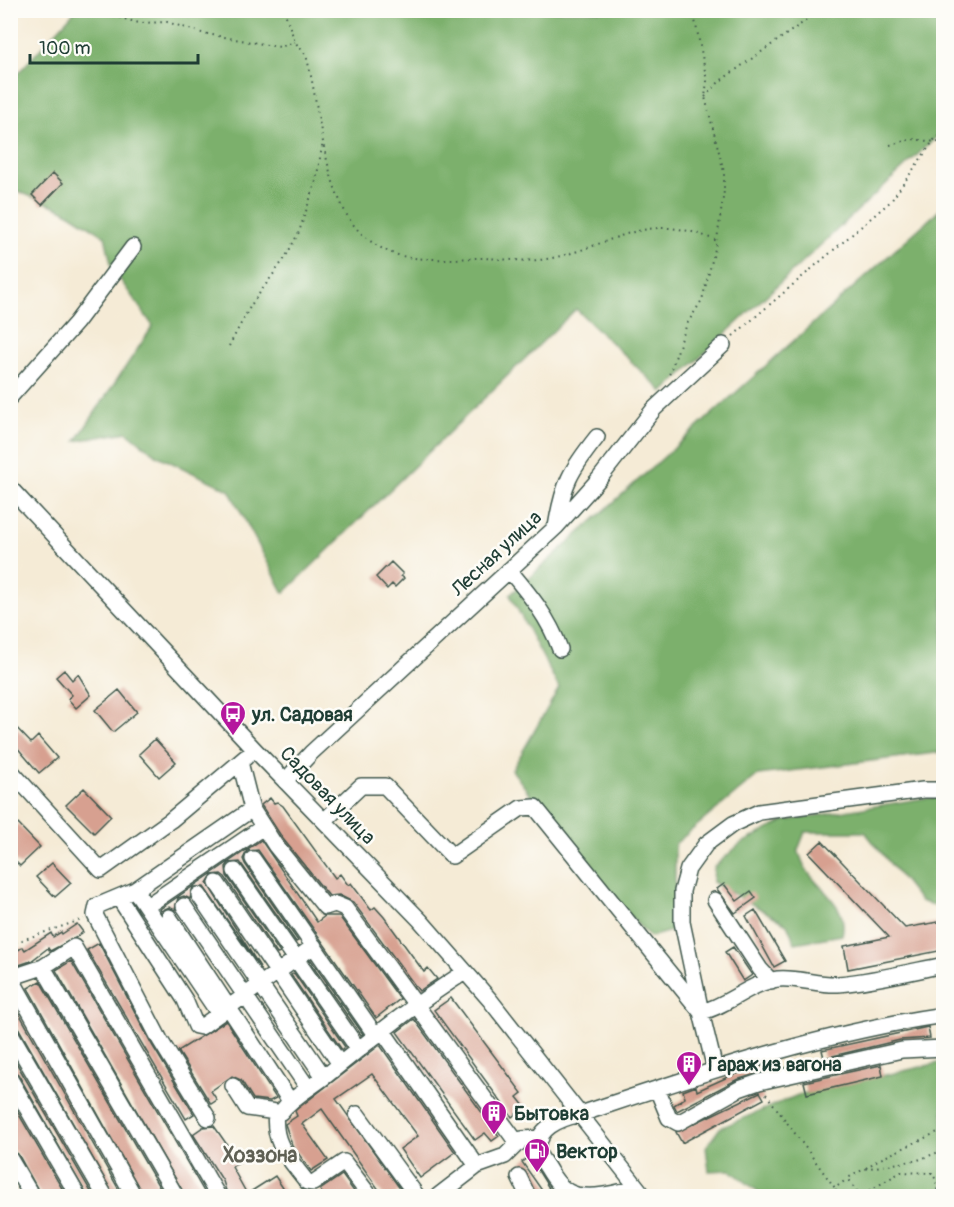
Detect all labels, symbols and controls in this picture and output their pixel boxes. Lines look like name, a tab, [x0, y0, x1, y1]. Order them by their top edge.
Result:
scale bar	[30, 27, 198, 65]
text: 100 m	[39, 37, 91, 60]
street label: Лесная улица	[445, 505, 547, 602]
bus stop icon: ул. Садовая	[218, 699, 248, 737]
place label: ул. Садовая	[251, 702, 353, 727]
street label: Садовая улица	[275, 741, 381, 850]
building icon: Гараж из вагона	[674, 1049, 704, 1087]
place label: Гараж из вагона	[708, 1052, 842, 1077]
building icon: Бытовка	[479, 1098, 509, 1136]
place label: Бытовка	[514, 1101, 589, 1126]
fuel station icon: Вектор	[522, 1136, 552, 1174]
place label: Вектор	[556, 1139, 618, 1164]
district label: Хоззона	[223, 1142, 297, 1169]

